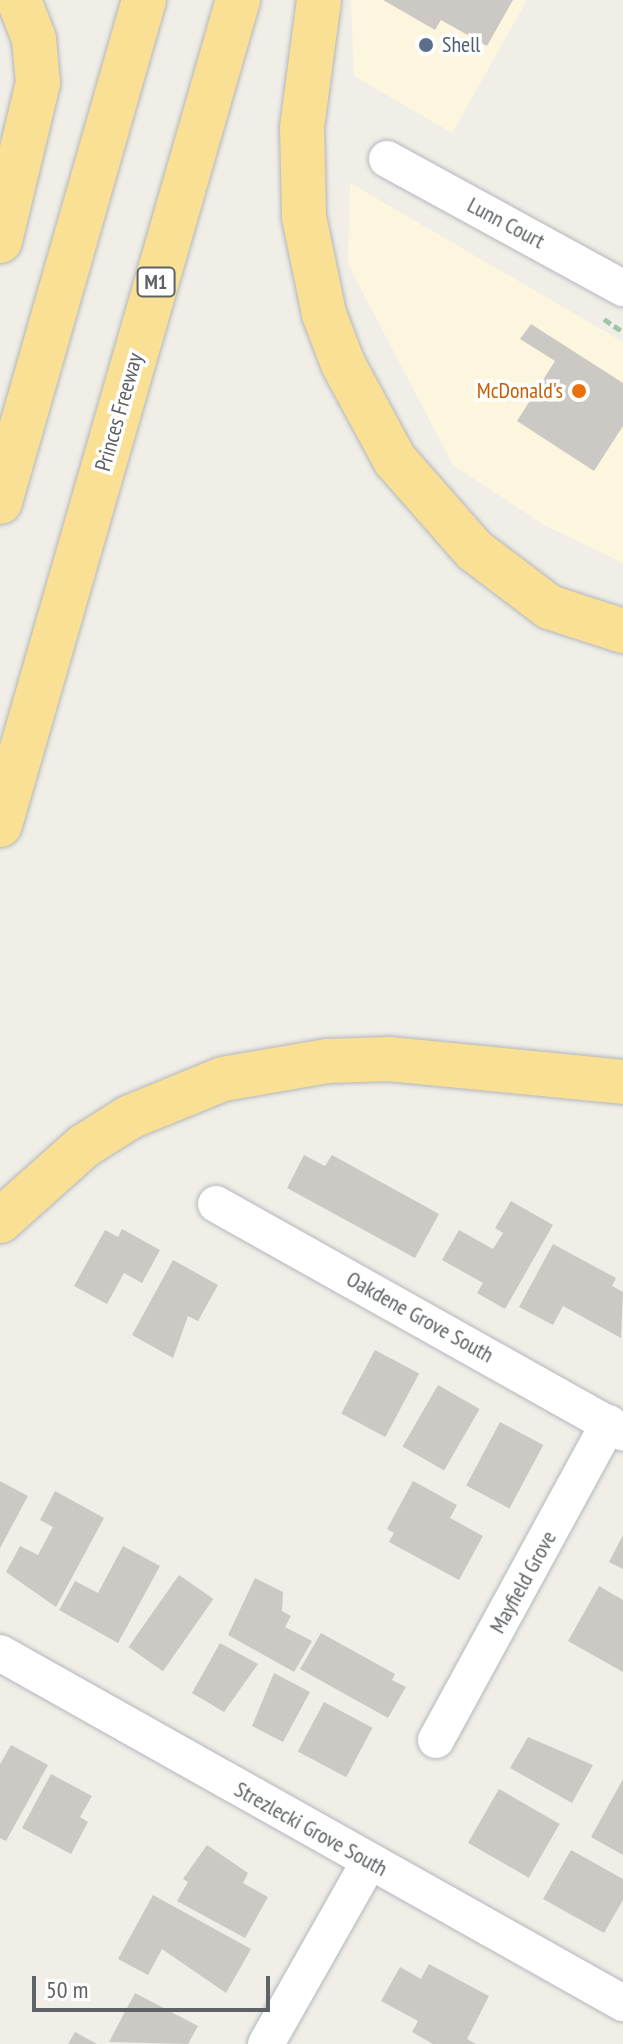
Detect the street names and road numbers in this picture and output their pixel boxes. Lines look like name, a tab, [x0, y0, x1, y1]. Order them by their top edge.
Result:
street label: Lunn Court	[463, 192, 549, 254]
road number: M1	[136, 266, 176, 298]
street label: Princes Freeway	[90, 350, 148, 474]
street label: Oakdene Grove South	[342, 1266, 498, 1368]
street label: Mayfield Grove	[484, 1526, 562, 1638]
street label: Strezlecki Grove South	[230, 1776, 392, 1882]

